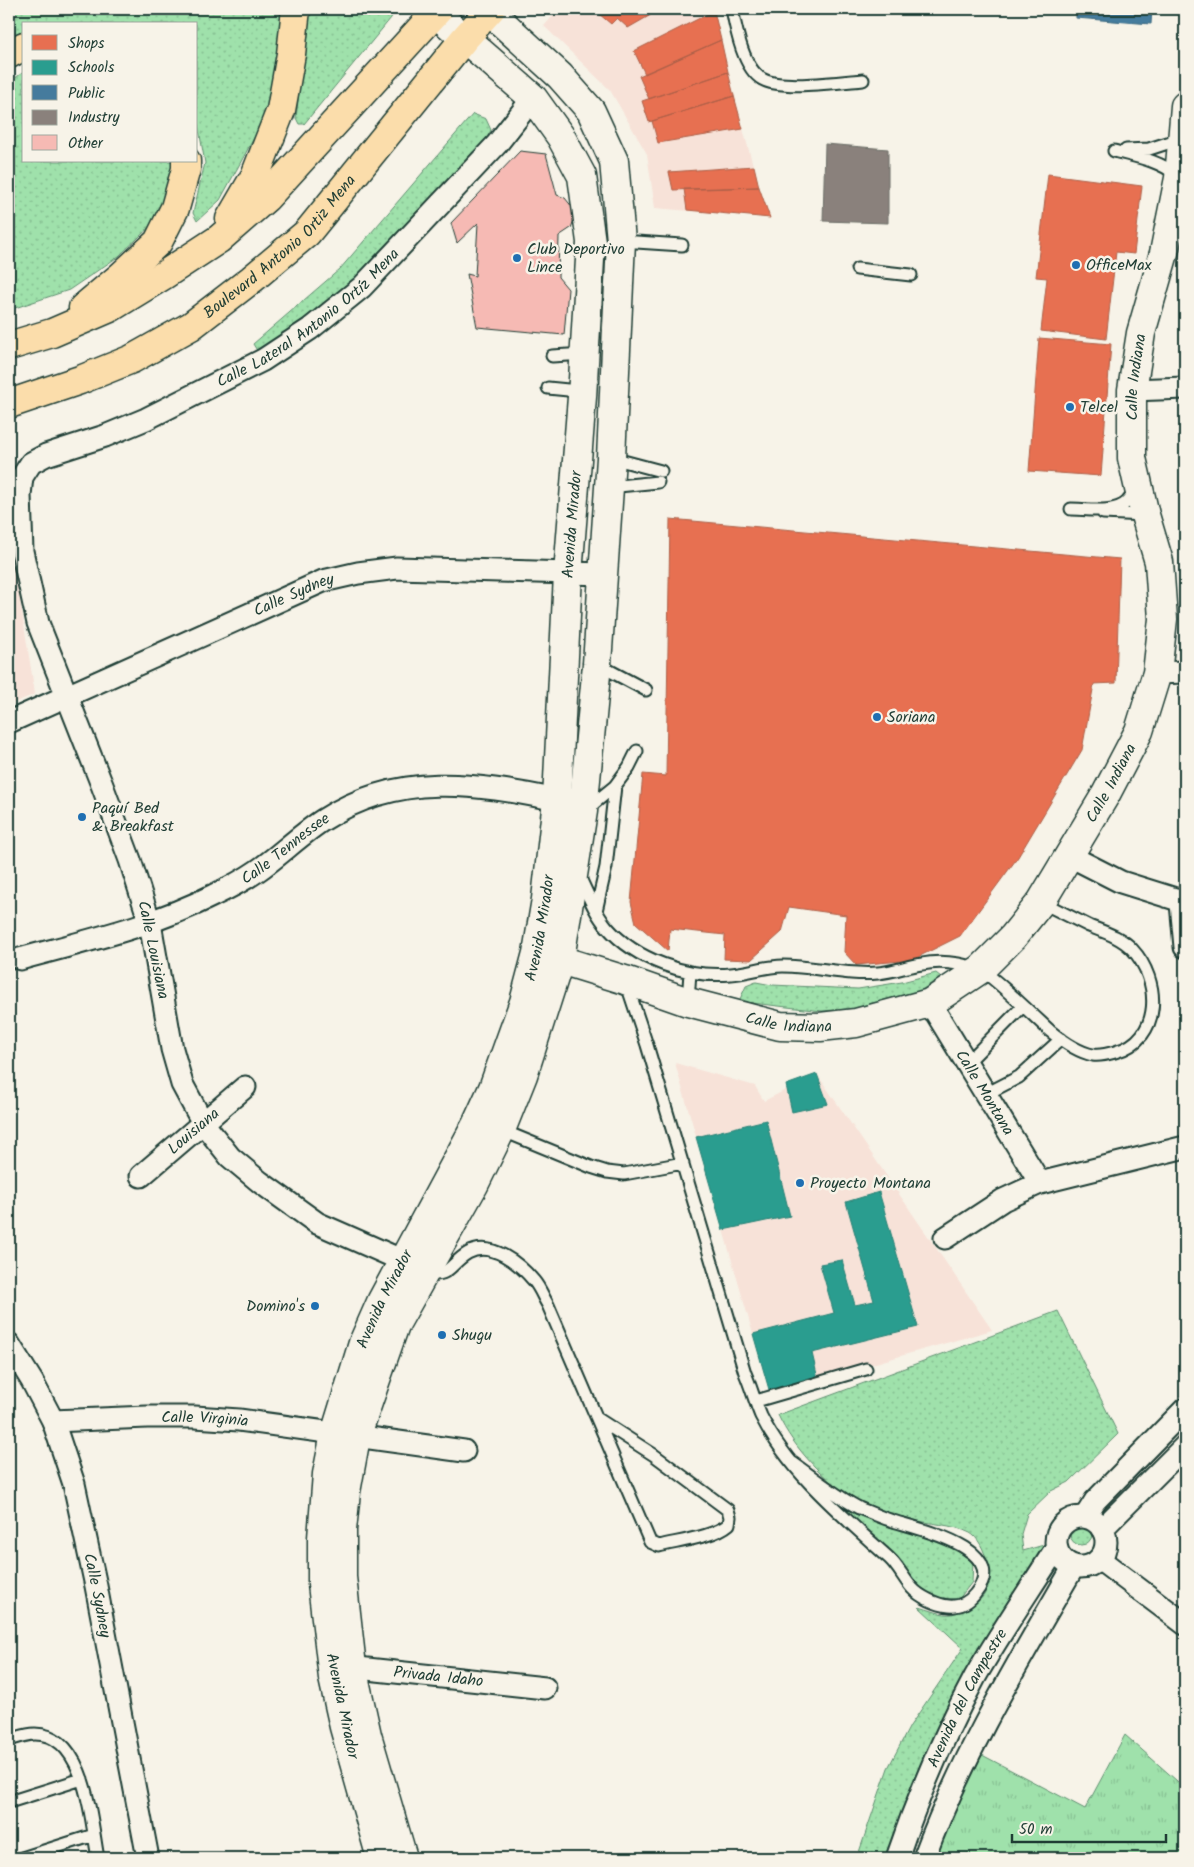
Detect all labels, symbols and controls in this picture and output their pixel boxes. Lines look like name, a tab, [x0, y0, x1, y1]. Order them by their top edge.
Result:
legend	[22, 22, 198, 162]
text: Shops	[68, 32, 105, 56]
text: Schools	[68, 56, 115, 80]
text: Public	[68, 82, 105, 106]
text: Industry	[68, 106, 121, 130]
text: Other	[68, 132, 104, 156]
street label: Boulevard Antonio Ortiz Mena	[198, 169, 362, 325]
place label: Club Deportivo Lince	[527, 237, 625, 280]
street label: Calle Lateral Antonio Ortíz Mena	[212, 242, 405, 394]
marker: Club Deportivo Lince	[511, 252, 523, 264]
place label: OfficeMax	[1086, 253, 1153, 278]
marker: OfficeMax	[1070, 259, 1082, 271]
street label: Calle Indiana	[1120, 332, 1153, 421]
place label: Telcel	[1080, 395, 1118, 420]
marker: Telcel	[1064, 401, 1076, 413]
street label: Avenida Mirador	[555, 468, 589, 579]
street label: Calle Sydney	[249, 566, 337, 623]
place label: Soriana	[887, 705, 935, 730]
marker: Soriana	[871, 711, 883, 723]
street label: Calle Indiana	[1079, 739, 1143, 828]
place label: Paquí Bed & Breakfast	[92, 796, 175, 839]
street label: Calle Tennessee	[236, 806, 335, 891]
marker: Paquí Bed & Breakfast	[76, 811, 88, 823]
street label: Avenida Mirador	[518, 872, 561, 984]
street label: Calle Louisiana	[130, 898, 176, 1002]
street label: Calle Indiana	[743, 1005, 833, 1040]
street label: Calle Montana	[949, 1045, 1021, 1140]
street label: Louisiana	[162, 1102, 225, 1161]
place label: Proyecto Montana	[810, 1171, 931, 1196]
marker: Proyecto Montana	[794, 1177, 806, 1189]
street label: Avenida Mirador	[350, 1244, 420, 1352]
place label: Domino's	[246, 1294, 305, 1319]
marker: Domino's	[309, 1300, 321, 1312]
place label: Shugu	[452, 1323, 492, 1348]
marker: Shugu	[436, 1329, 448, 1341]
street label: Calle Virginia	[161, 1404, 250, 1434]
street label: Calle Sydney	[77, 1551, 118, 1640]
street label: Avenida del Campestre	[921, 1624, 1014, 1771]
street label: Avenida Mirador	[319, 1651, 366, 1763]
street label: Privada Idaho	[392, 1659, 485, 1694]
scale bar	[1012, 1812, 1165, 1844]
text: 50 m	[1019, 1818, 1053, 1842]

